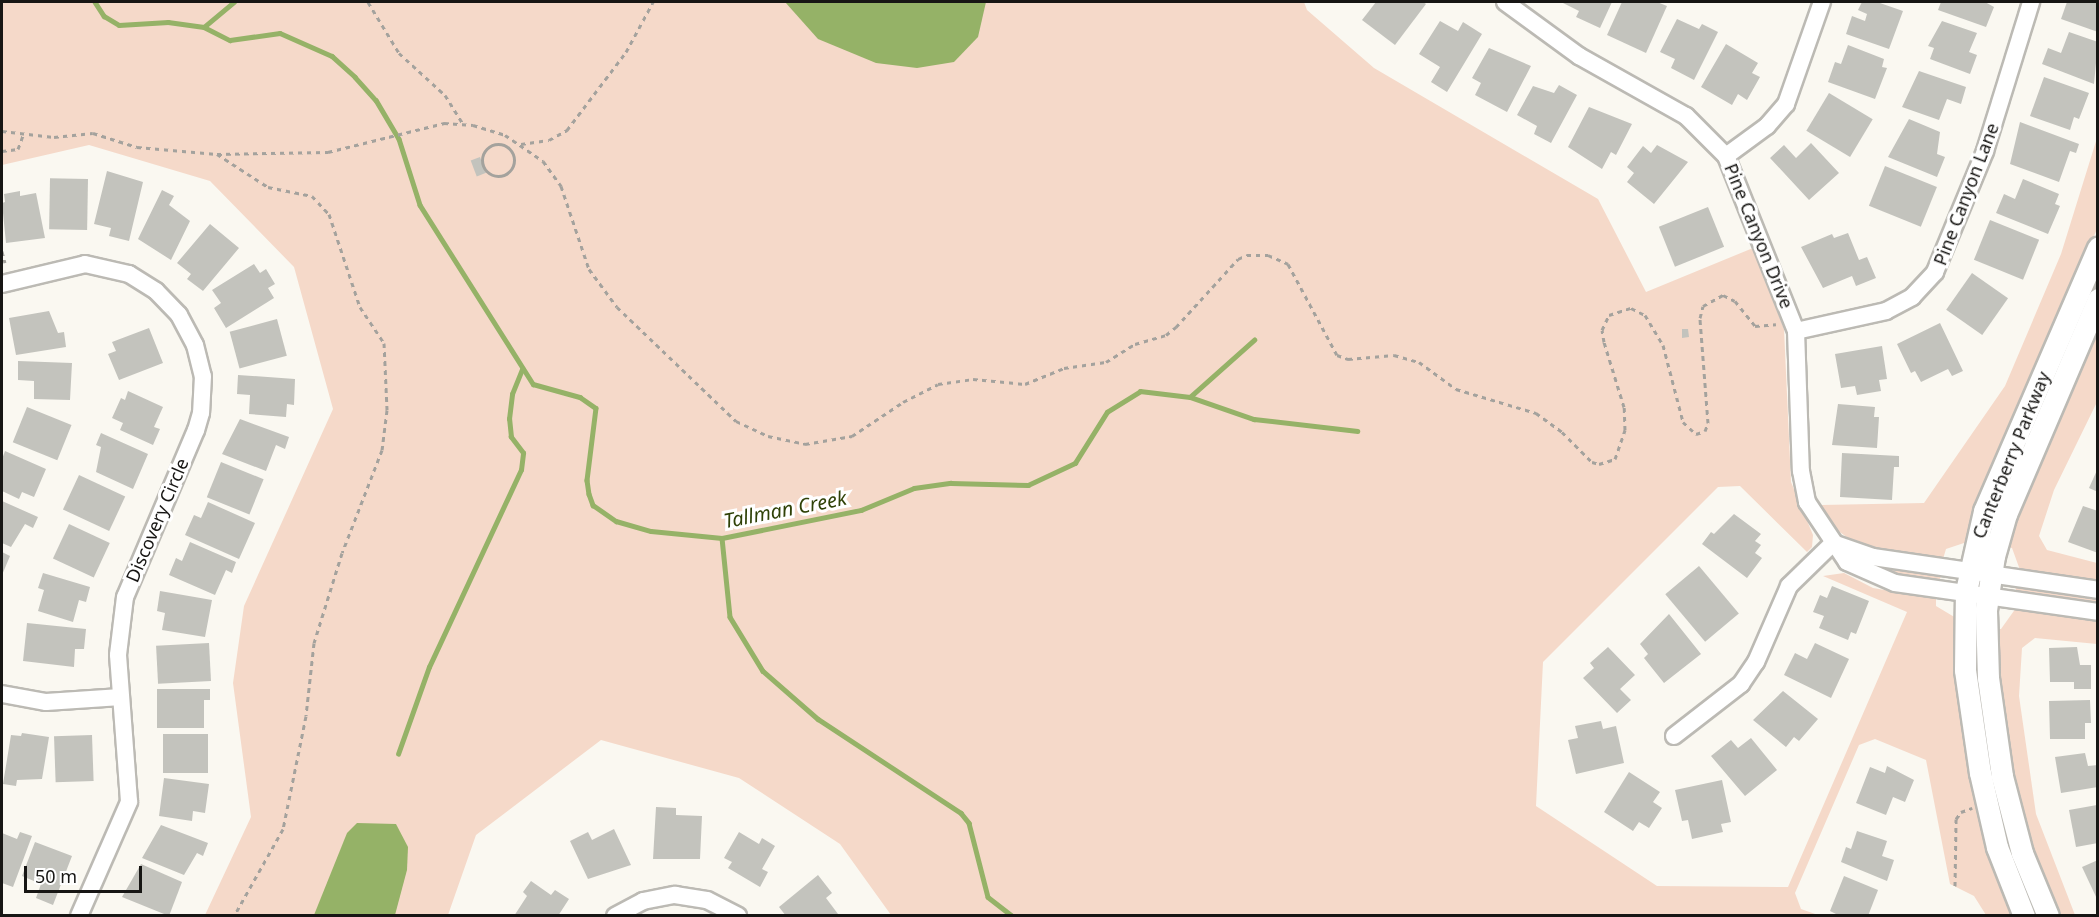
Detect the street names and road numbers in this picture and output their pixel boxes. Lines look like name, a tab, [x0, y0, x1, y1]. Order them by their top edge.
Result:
street label: Pine Canyon Lane	[1929, 120, 2003, 268]
street label: Pine Canyon Drive	[1720, 160, 1798, 312]
street label: Canterberry Parkway	[1968, 368, 2054, 542]
street label: Discovery Circle	[121, 455, 193, 585]

